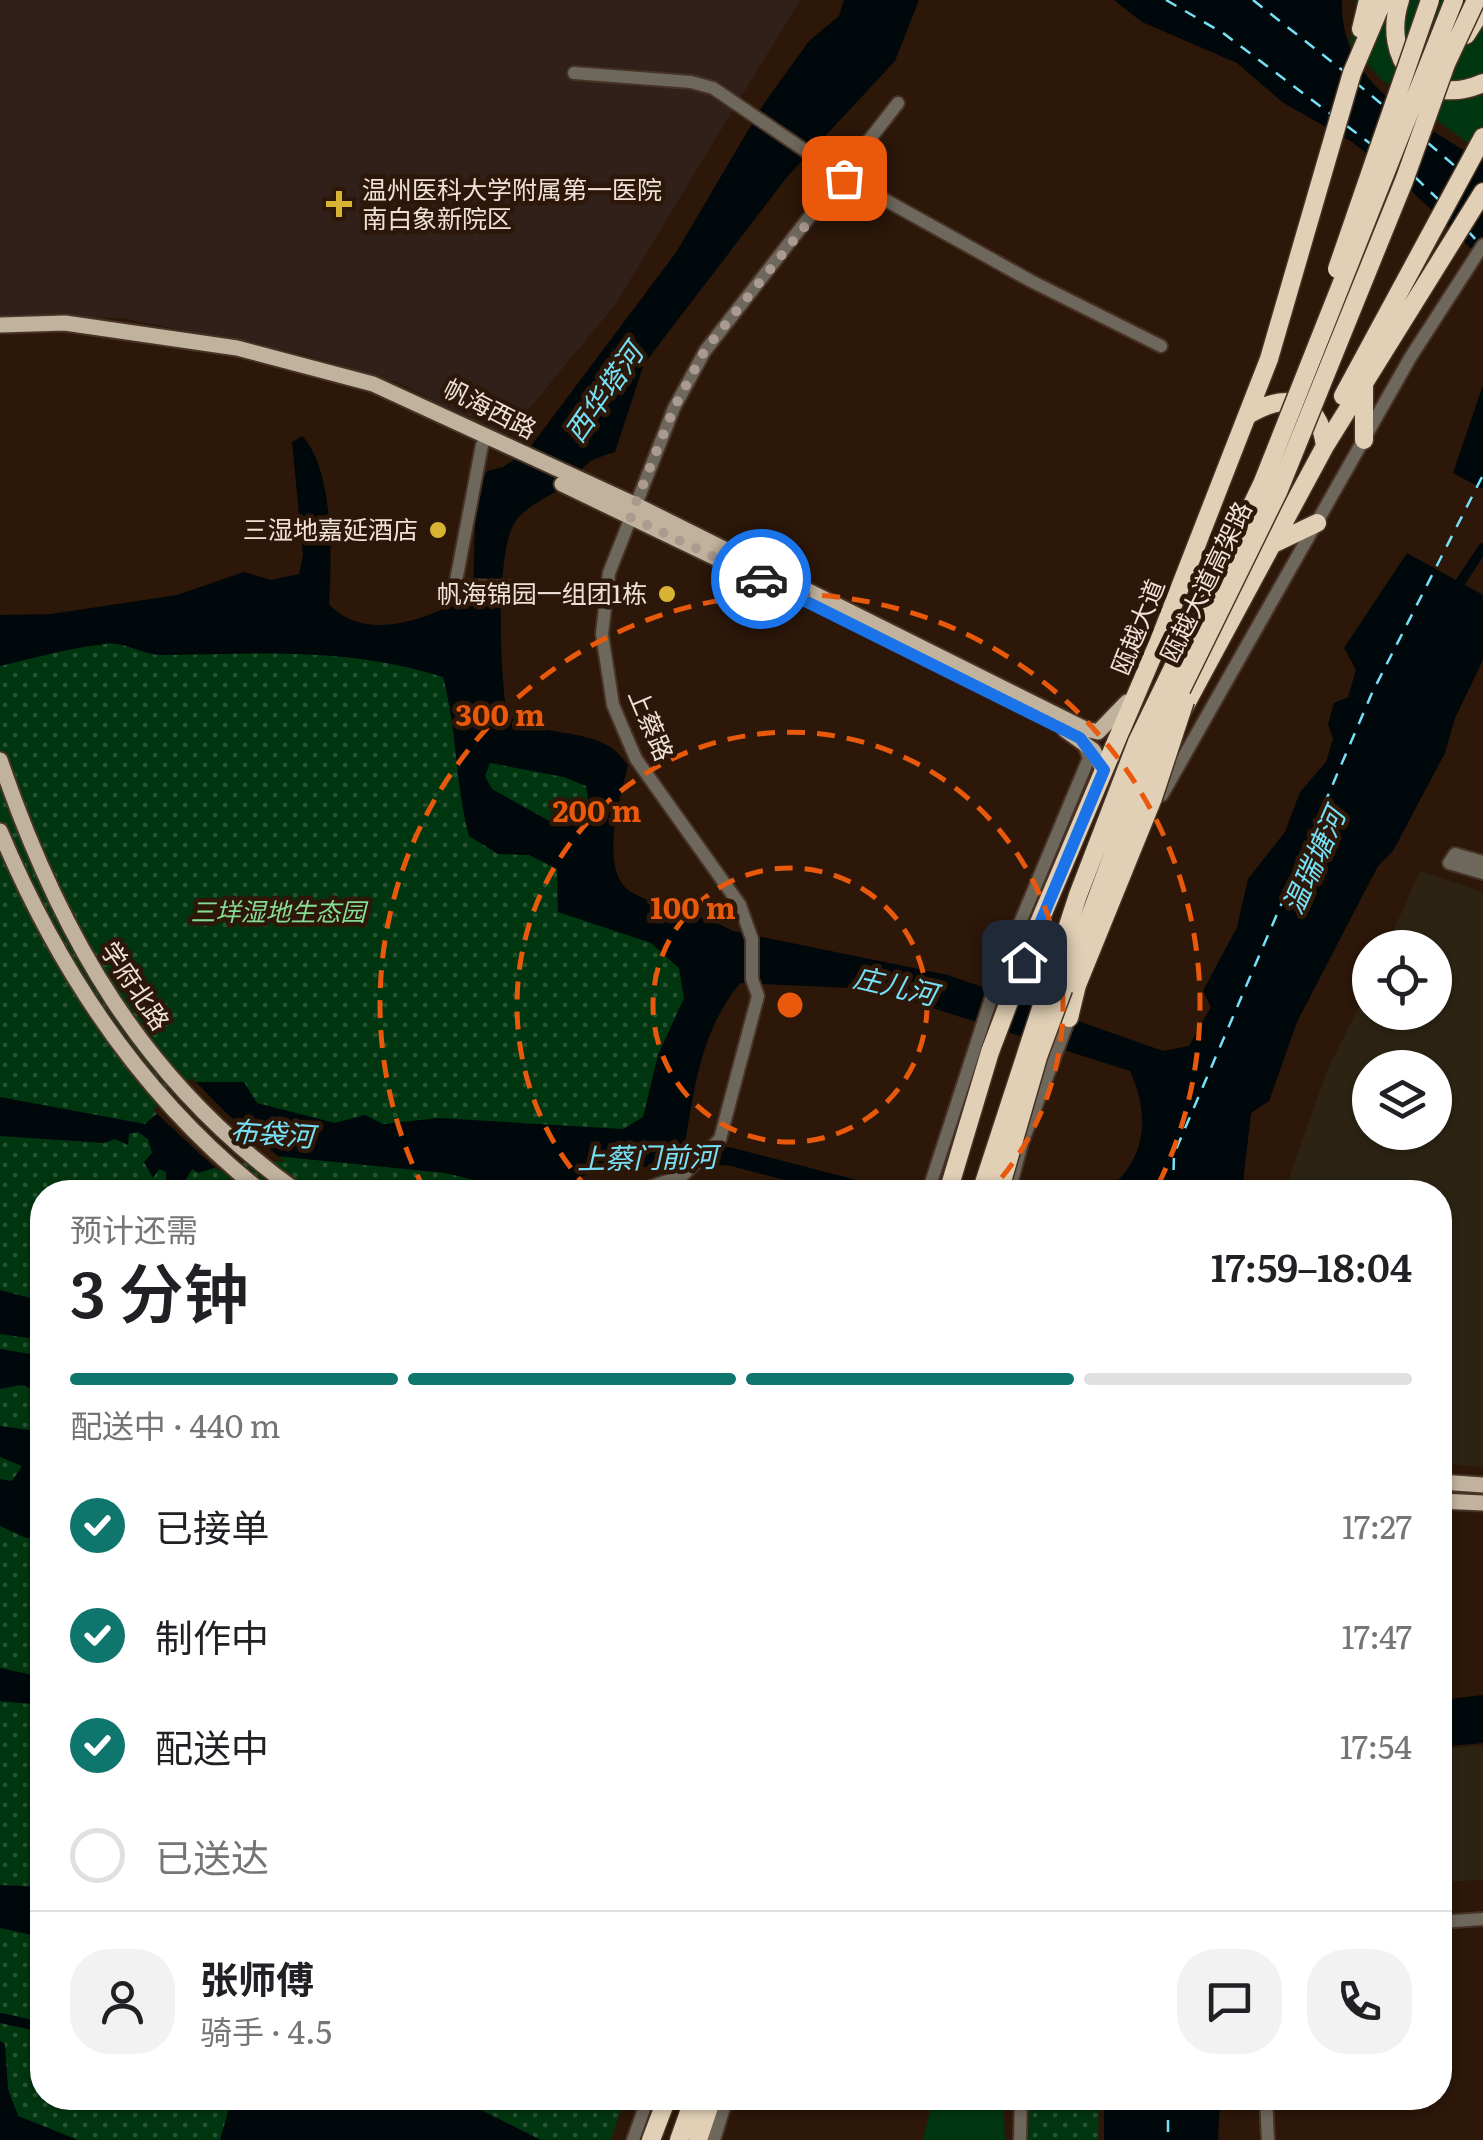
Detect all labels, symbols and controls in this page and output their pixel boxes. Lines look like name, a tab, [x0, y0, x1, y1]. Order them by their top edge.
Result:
pin	[802, 136, 887, 221]
icon: bag	[817, 151, 872, 206]
place label: 温州医科大学附属第一医院 南白象新院区	[362, 170, 662, 236]
marker: 温州医科大学附属第一医院 南白象新院区	[326, 191, 352, 217]
water label: 西华塔河	[553, 330, 655, 450]
street label: 帆海西路	[438, 368, 544, 447]
street label: 瓯越大道高架路	[1150, 495, 1260, 668]
place label: 三湿地嘉延酒店	[243, 510, 418, 547]
marker: 三湿地嘉延酒店	[427, 519, 449, 541]
courier	[711, 529, 811, 629]
icon: car	[734, 552, 789, 607]
street label: 瓯越大道	[1101, 573, 1172, 680]
place label: 帆海锦园一组团1栋	[437, 574, 647, 611]
marker: 帆海锦园一组团1栋	[656, 583, 678, 605]
street label: 上蔡路	[621, 683, 684, 766]
text: 300 m	[455, 691, 545, 735]
text: 200 m	[553, 787, 642, 831]
water label: 温瑞塘河	[1270, 796, 1356, 920]
text: 100 m	[650, 884, 736, 928]
park label: 三垟湿地生态园	[190, 892, 368, 929]
pin	[982, 920, 1067, 1005]
map controls	[1352, 930, 1452, 1150]
button: locate	[1352, 930, 1452, 1030]
street label: 学府北路	[93, 933, 180, 1037]
icon: home	[997, 935, 1052, 990]
water label: 庄儿河	[850, 954, 946, 1015]
centre of rings	[772, 987, 808, 1023]
button: layers	[1352, 1050, 1452, 1150]
water label: 布袋河	[229, 1108, 320, 1156]
water label: 上蔡门前河	[577, 1134, 722, 1178]
text: 预计还需	[70, 1204, 198, 1252]
text: 17:59–18:04	[1211, 1237, 1412, 1294]
text: 3 分钟	[70, 1241, 249, 1338]
text: 配送中 · 440 m	[70, 1400, 281, 1448]
text: 已接单	[155, 1497, 269, 1554]
icon: check	[70, 1498, 125, 1553]
text: 17:27	[1342, 1501, 1412, 1549]
text: 制作中	[155, 1607, 269, 1664]
icon: check	[70, 1608, 125, 1663]
text: 17:47	[1342, 1611, 1412, 1659]
text: 配送中	[155, 1717, 269, 1774]
icon: check	[70, 1718, 125, 1773]
text: 17:54	[1340, 1721, 1412, 1769]
text: 已送达	[155, 1827, 269, 1884]
button: person	[70, 1949, 175, 2054]
text: 张师傅	[200, 1949, 314, 2006]
button: chat	[1177, 1949, 1282, 2054]
button: phone	[1307, 1949, 1412, 2054]
text: 骑手 · 4.5	[200, 2006, 332, 2054]

